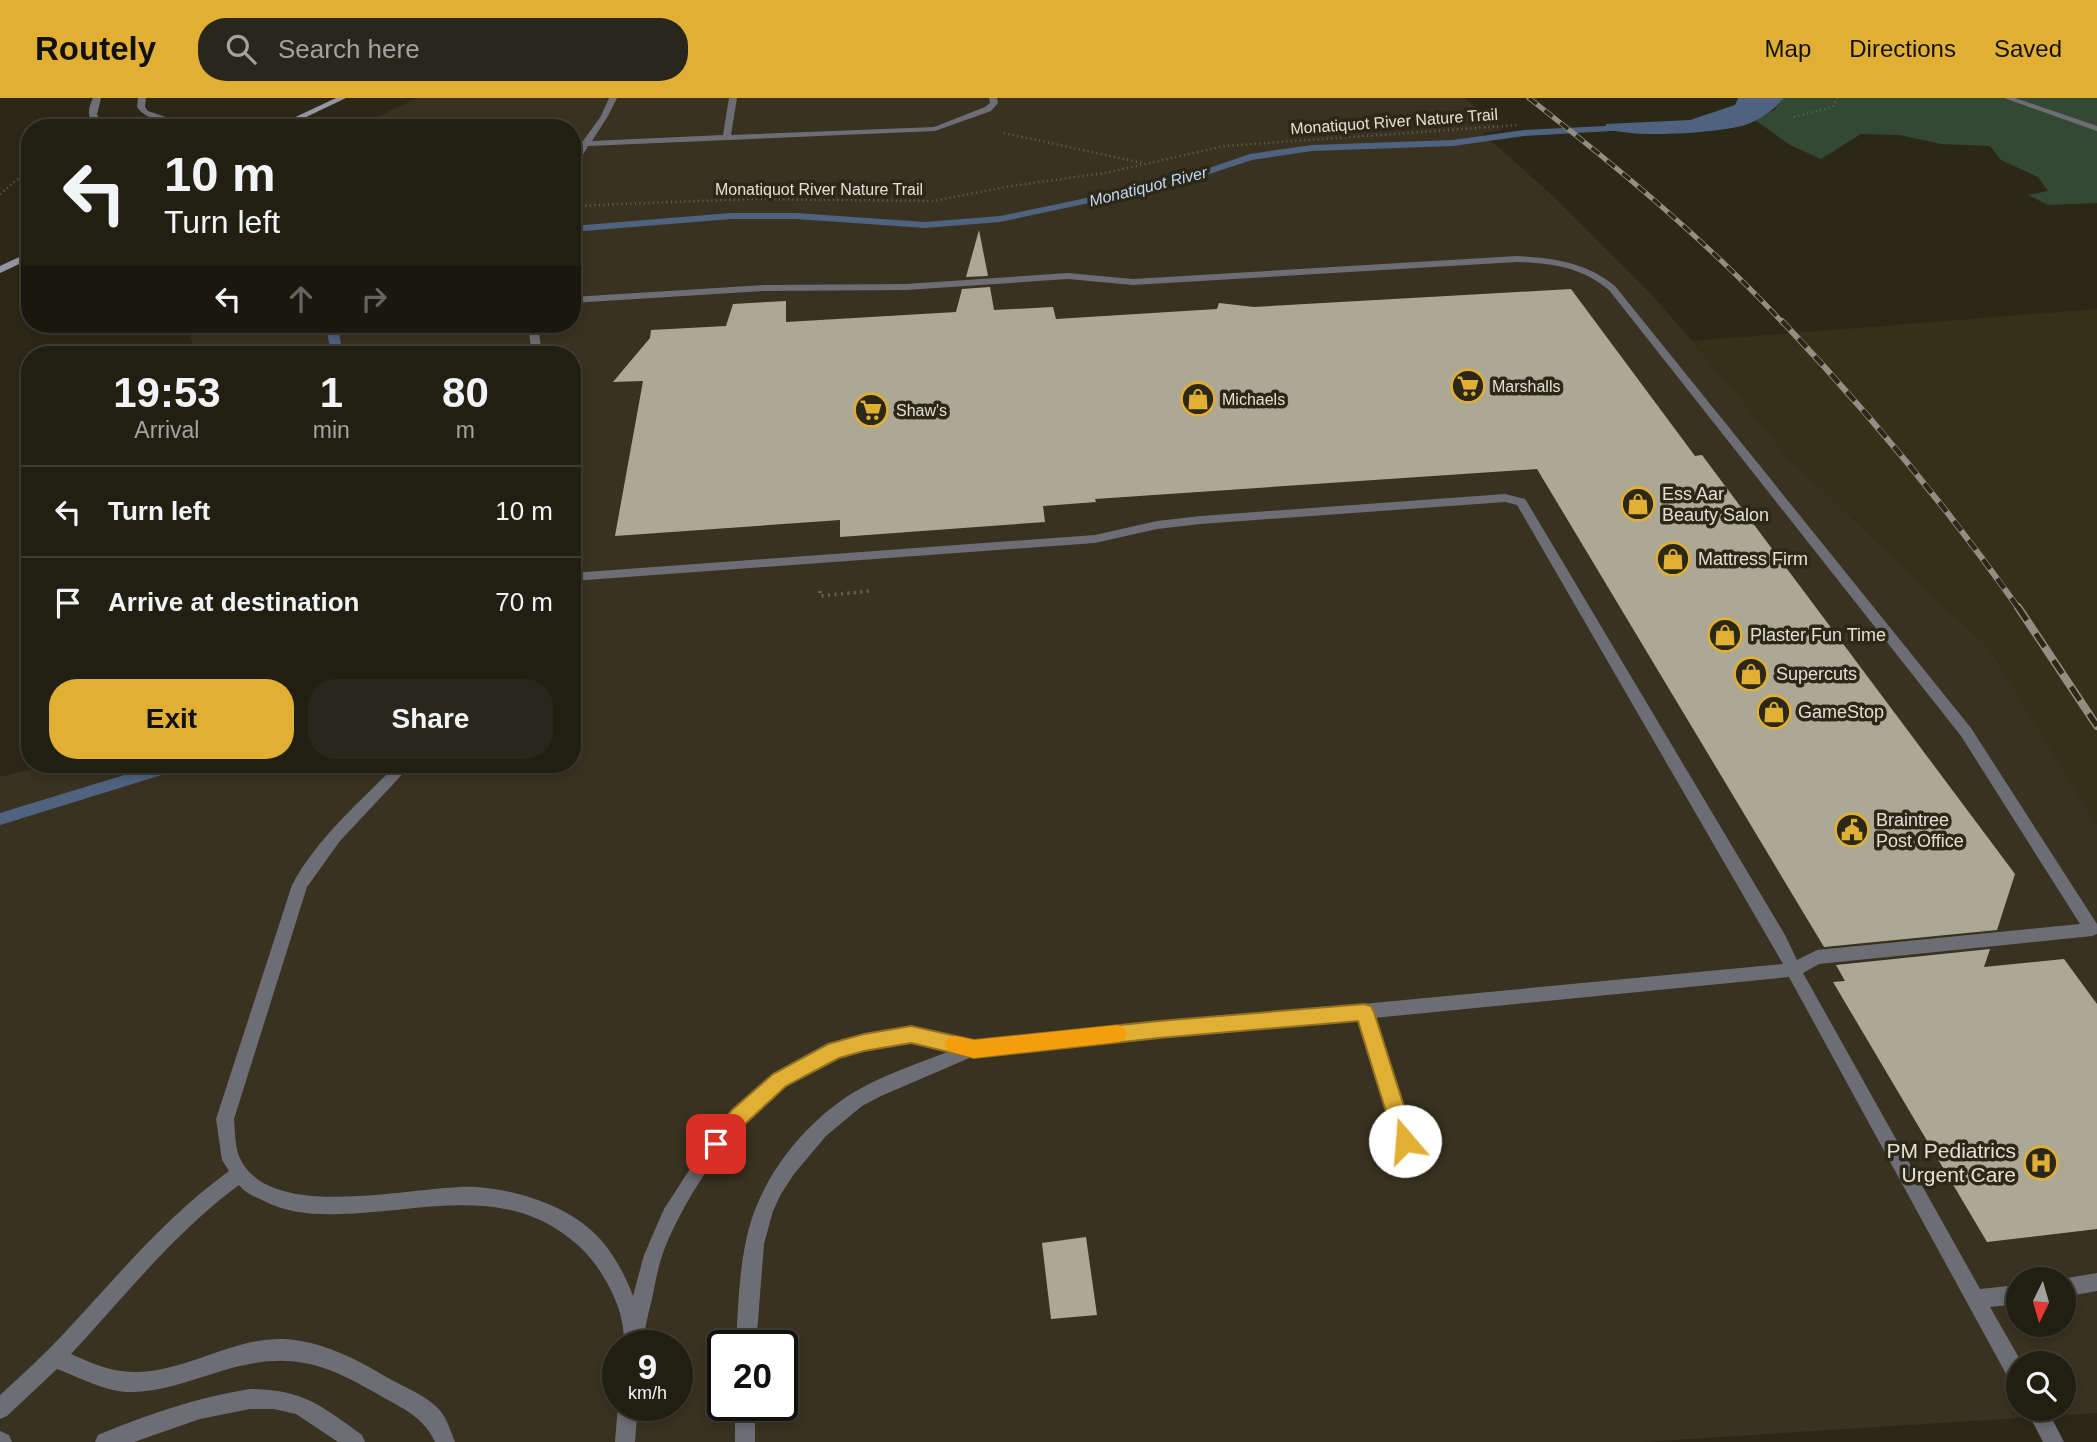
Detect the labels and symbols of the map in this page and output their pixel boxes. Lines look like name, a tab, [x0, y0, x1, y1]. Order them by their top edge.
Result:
street label: Monatiquot River Nature Trail	[1290, 106, 1498, 137]
water label: Monatiquot River	[1087, 163, 1210, 209]
street label: Monatiquot River Nature Trail	[715, 181, 923, 198]
supermarket icon: Marshalls	[1449, 367, 1487, 405]
place label: Marshalls	[1492, 378, 1560, 395]
shop icon: Michaels	[1179, 380, 1217, 418]
supermarket icon: Shaw's	[852, 391, 890, 429]
place label: Michaels	[1222, 391, 1285, 408]
place label: Shaw's	[896, 402, 947, 419]
place label: Ess Aar Beauty Salon	[1662, 484, 1769, 525]
shop icon: Ess Aar Beauty Salon	[1619, 485, 1657, 523]
shop icon: Mattress Firm	[1654, 540, 1692, 578]
place label: Mattress Firm	[1698, 549, 1808, 569]
shop icon: Plaster Fun Time	[1706, 616, 1744, 654]
place label: Plaster Fun Time	[1750, 625, 1886, 645]
shop icon: Supercuts	[1732, 655, 1770, 693]
place label: Supercuts	[1776, 664, 1857, 684]
shop icon: GameStop	[1755, 693, 1793, 731]
place label: GameStop	[1798, 702, 1884, 722]
place label: Braintree Post Office	[1876, 810, 1964, 851]
public building icon: Braintree Post Office	[1833, 811, 1871, 849]
position arrow	[1368, 1104, 1442, 1178]
pin	[686, 1114, 746, 1174]
place label: PM Pediatrics Urgent Care	[1886, 1139, 2016, 1186]
hospital icon: PM Pediatrics Urgent Care	[2022, 1144, 2060, 1182]
north arrow	[2006, 1267, 2076, 1337]
speed limit sign: 20	[707, 1330, 798, 1421]

